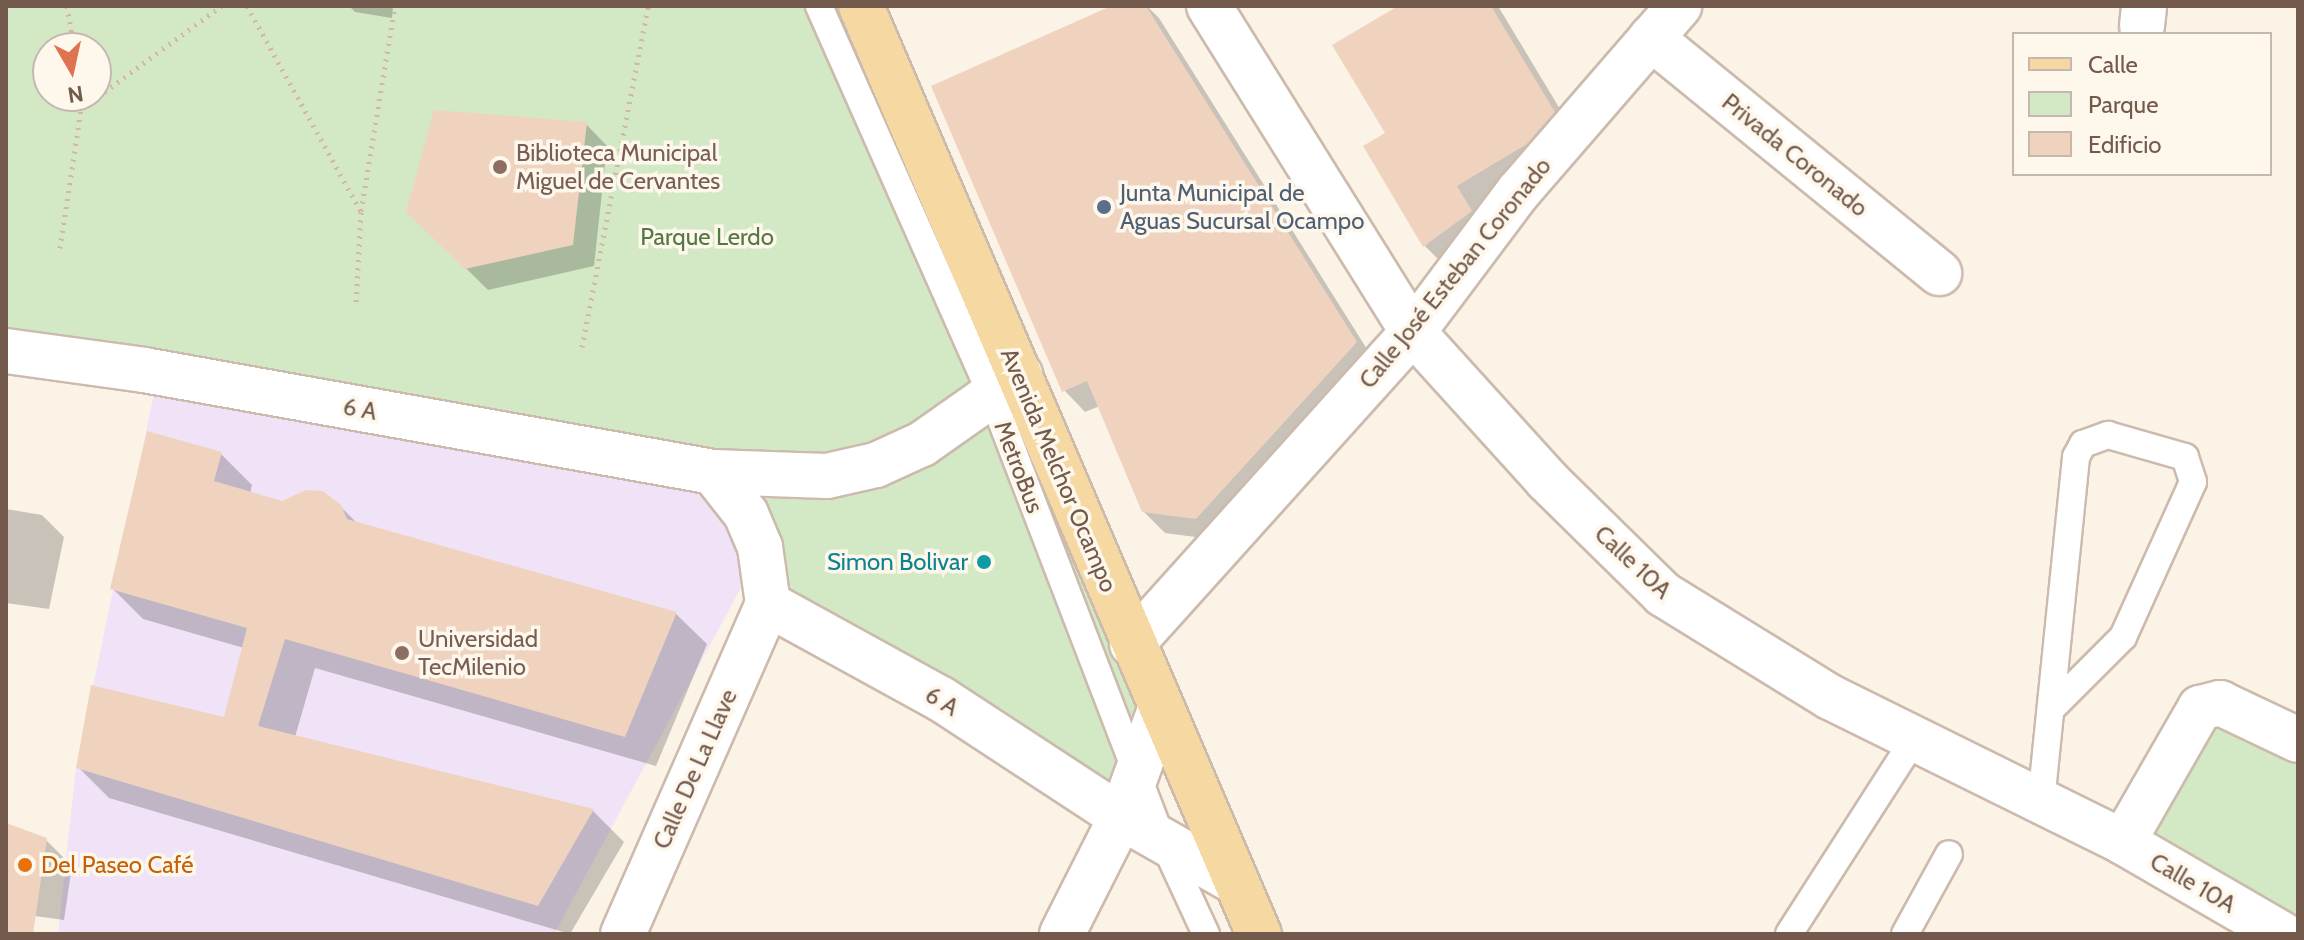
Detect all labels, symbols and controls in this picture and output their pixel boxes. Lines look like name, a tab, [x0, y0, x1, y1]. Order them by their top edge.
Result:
north arrow	[32, 32, 112, 112]
legend	[2012, 32, 2272, 176]
text: Calle	[2088, 50, 2138, 79]
text: N	[66, 80, 85, 109]
street label: Privada Coronado	[1716, 87, 1874, 223]
text: Parque	[2088, 90, 2158, 119]
text: Edificio	[2088, 130, 2162, 159]
place label: Biblioteca Municipal Miguel de Cervantes	[516, 139, 720, 195]
street label: Calle José Esteban Coronado	[1353, 152, 1557, 394]
marker: Biblioteca Municipal Miguel de Cervantes	[491, 158, 509, 176]
place label: Junta Municipal de Aguas Sucursal Ocampo	[1120, 179, 1364, 235]
marker: Junta Municipal de Aguas Sucursal Ocampo	[1095, 198, 1113, 216]
park label: Parque Lerdo	[640, 223, 774, 251]
street label: Avenida Melchor Ocampo	[995, 344, 1123, 596]
street label: 6 A	[341, 392, 379, 426]
street label: MetroBus	[988, 417, 1050, 517]
street label: Calle 10A	[1589, 519, 1677, 605]
place label: Simon Bolivar	[827, 548, 968, 576]
marker: Simon Bolivar	[975, 553, 993, 571]
place label: Universidad TecMilenio	[418, 625, 538, 681]
marker: Universidad TecMilenio	[393, 644, 411, 662]
street label: 6 A	[920, 680, 964, 722]
street label: Calle De La Llave	[647, 685, 743, 853]
street label: Calle 10A	[2145, 847, 2241, 919]
place label: Del Paseo Café	[41, 851, 194, 879]
marker: Del Paseo Café	[16, 856, 34, 874]

